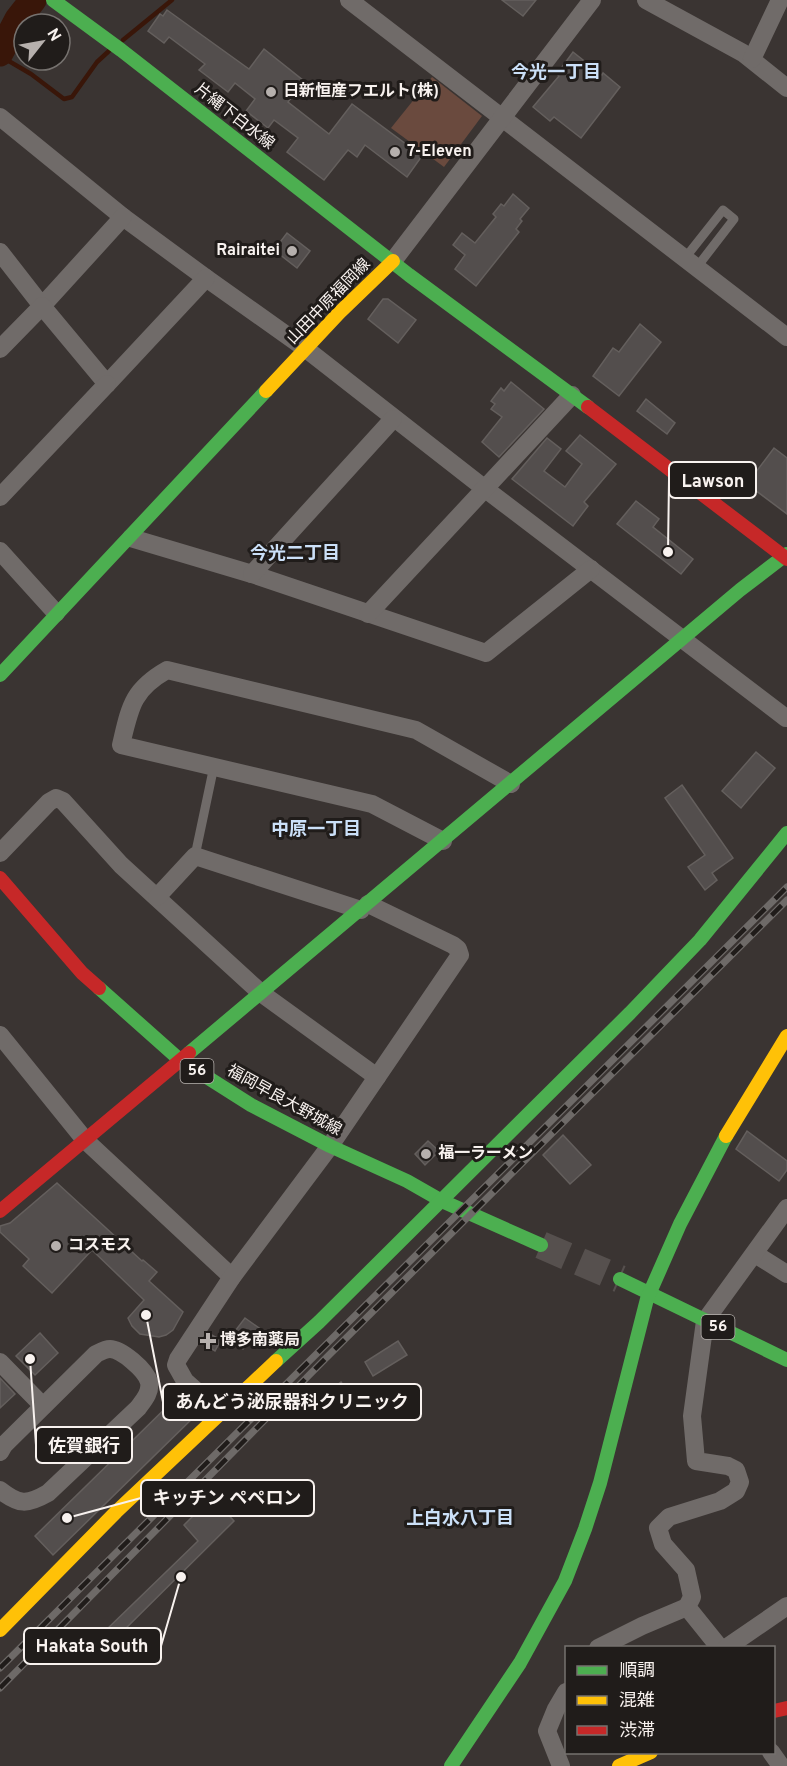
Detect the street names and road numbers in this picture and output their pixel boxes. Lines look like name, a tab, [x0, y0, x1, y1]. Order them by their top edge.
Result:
street label: 片縄下白水線	[190, 80, 278, 154]
street label: 山田中原福岡線	[283, 255, 375, 349]
road number: 56	[180, 1059, 214, 1083]
street label: 福岡早良大野城線	[223, 1061, 345, 1141]
road number: 56	[702, 1315, 734, 1339]

